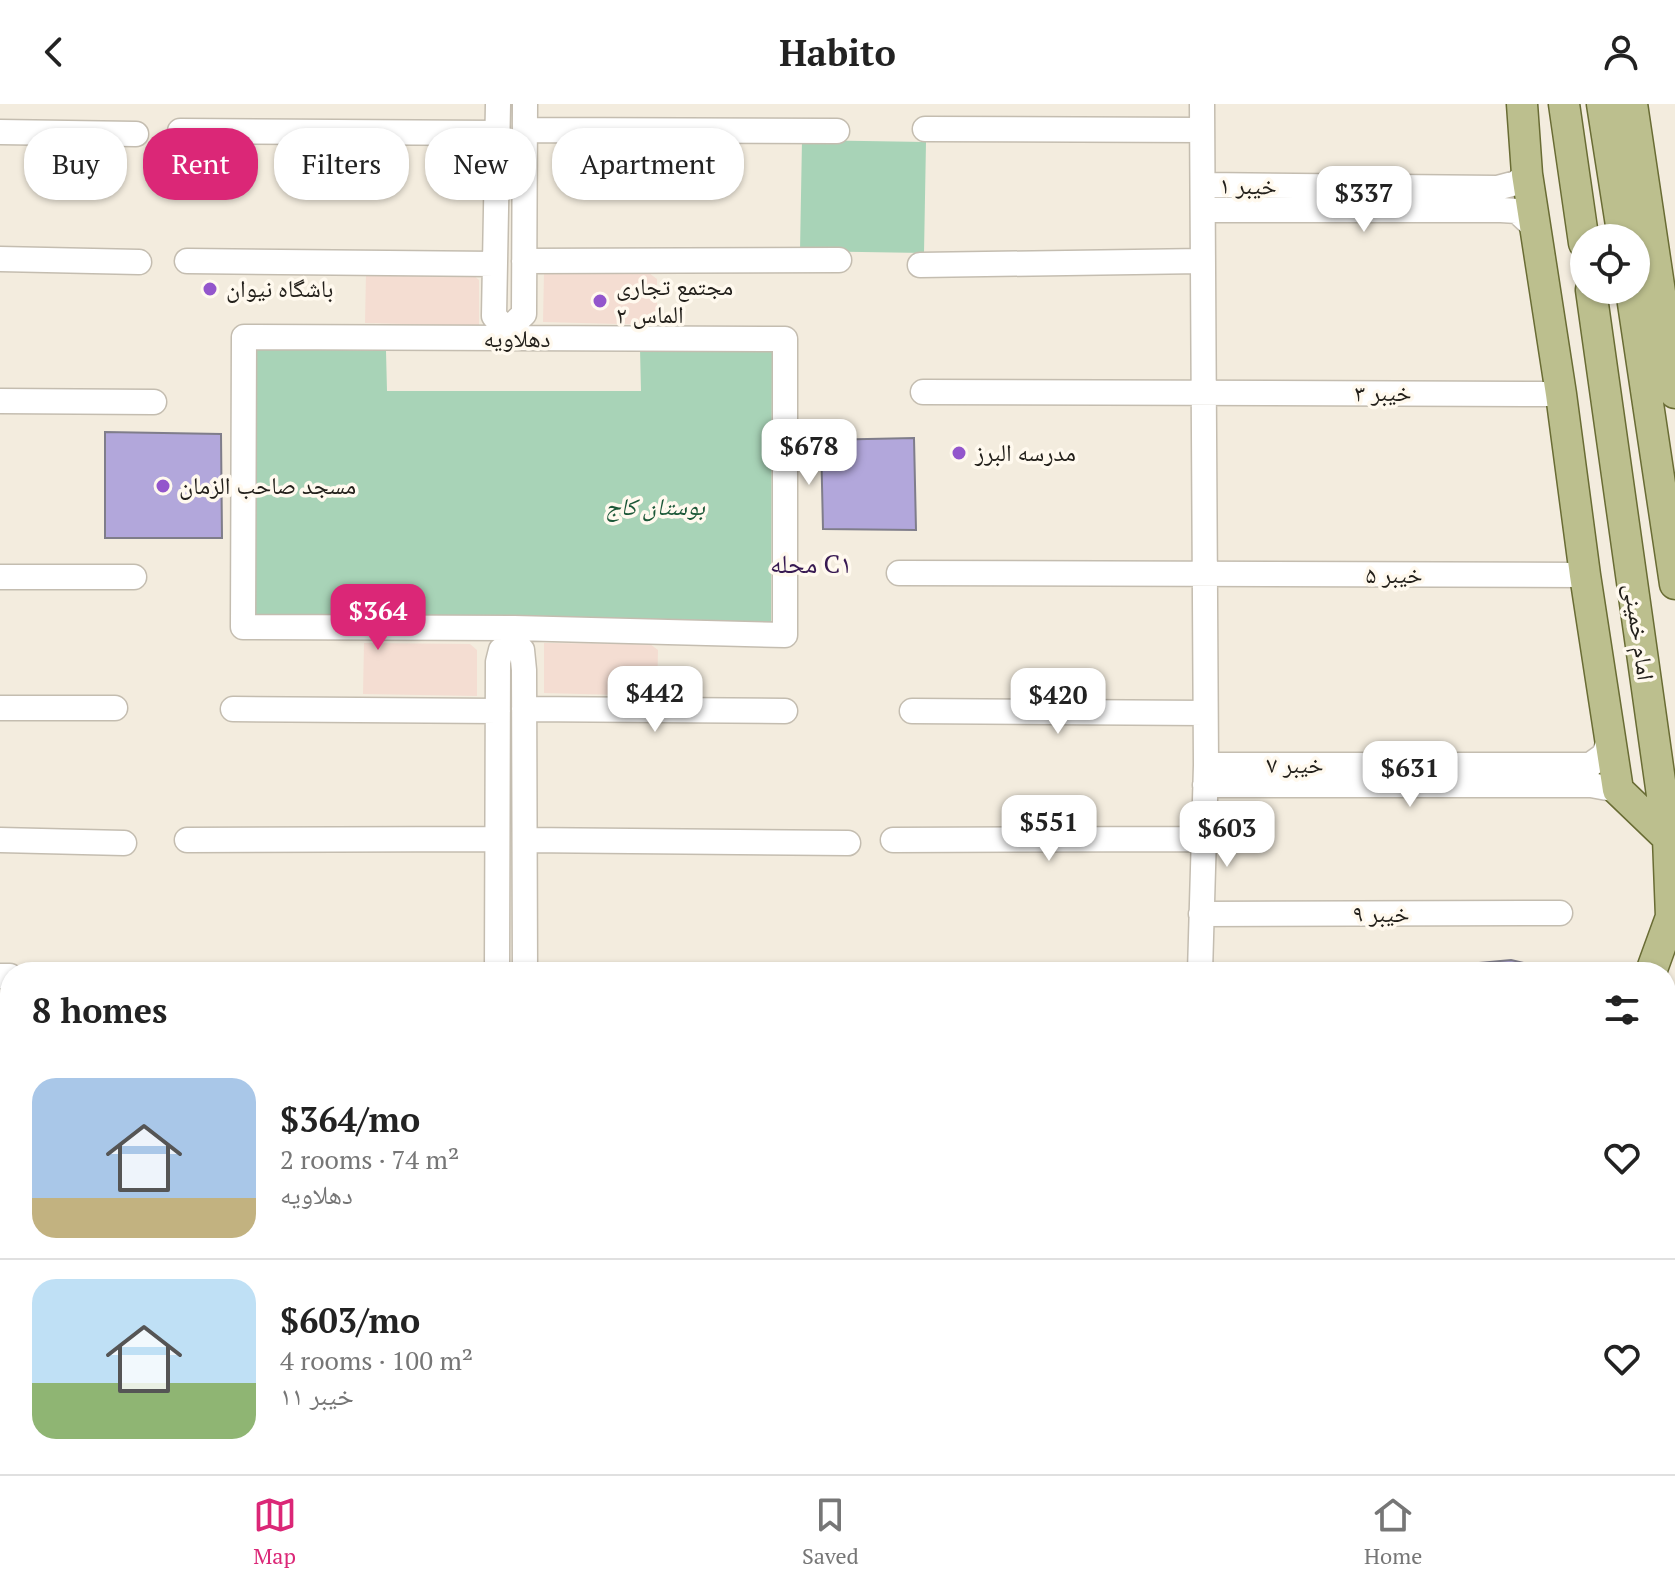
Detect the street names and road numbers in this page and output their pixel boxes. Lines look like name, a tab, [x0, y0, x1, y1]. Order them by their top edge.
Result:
street label: خیبر ۱	[1219, 169, 1277, 201]
street label: دهلاویه	[483, 322, 551, 354]
street label: خیبر ۳	[1354, 376, 1412, 408]
street label: خیبر ۵	[1365, 558, 1423, 590]
street label: امام خمینی	[1616, 581, 1663, 683]
street label: خیبر ۷	[1266, 748, 1324, 780]
street label: خیبر ۹	[1352, 897, 1410, 929]

